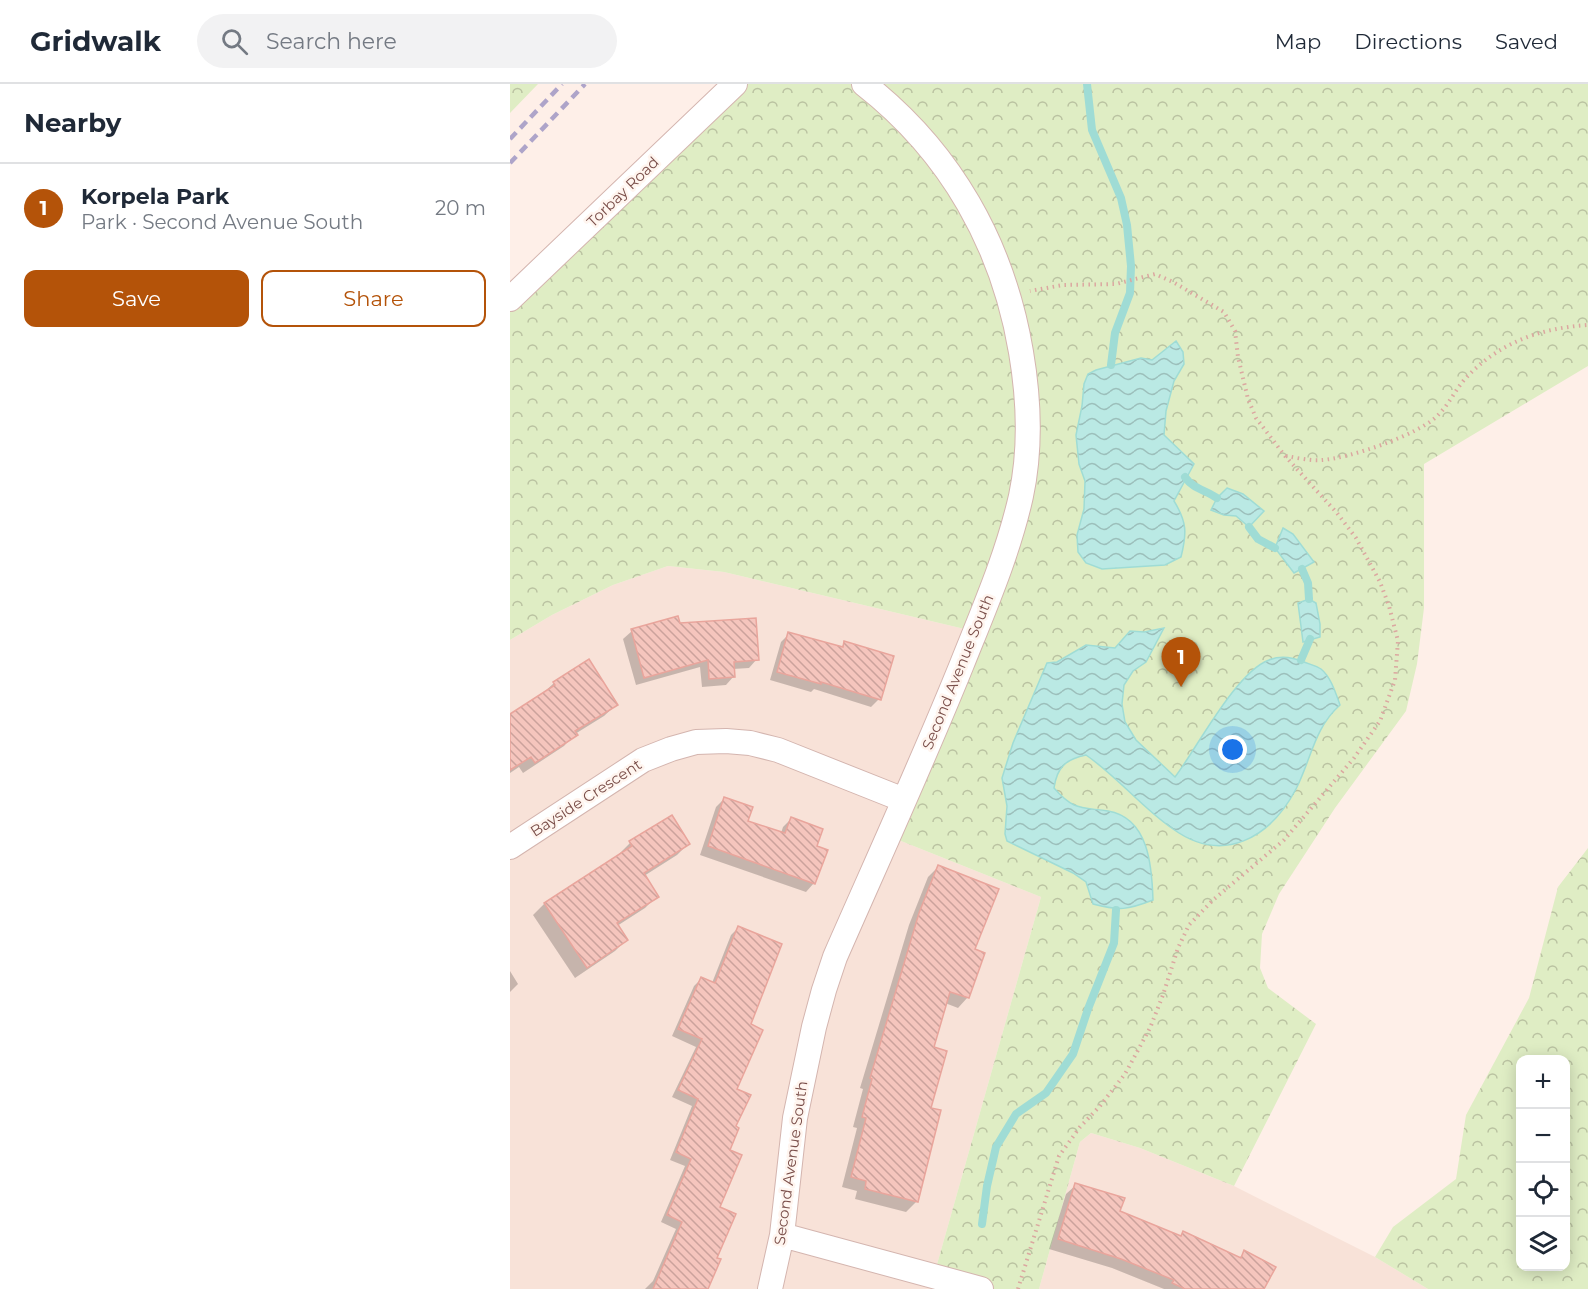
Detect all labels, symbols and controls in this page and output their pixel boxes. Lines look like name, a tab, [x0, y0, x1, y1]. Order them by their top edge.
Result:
search box	[197, 14, 617, 68]
text: Gridwalk	[30, 24, 161, 58]
icon: search	[218, 25, 251, 58]
text: Search here	[266, 28, 397, 55]
text: Map	[1275, 29, 1321, 54]
text: Directions	[1354, 29, 1462, 54]
text: Saved	[1495, 29, 1558, 54]
text: Nearby	[24, 107, 121, 139]
street label: Torbay Road	[583, 152, 663, 231]
text: Korpela Park	[81, 183, 229, 210]
text: 1	[40, 196, 47, 220]
text: 20 m	[435, 196, 486, 220]
text: Park · Second Avenue South	[81, 210, 363, 234]
button: Save	[24, 270, 249, 327]
button: Share	[261, 270, 486, 327]
street label: Second Avenue South	[918, 591, 997, 752]
pin: 1	[1162, 638, 1200, 687]
your location	[1218, 735, 1247, 764]
street label: Bayside Crescent	[527, 755, 645, 841]
map controls	[1516, 1055, 1570, 1271]
button: +	[1516, 1055, 1570, 1109]
street label: Second Avenue South	[770, 1080, 811, 1246]
button: −	[1516, 1109, 1570, 1163]
button: locate	[1516, 1163, 1570, 1217]
button: layers	[1516, 1217, 1570, 1271]

